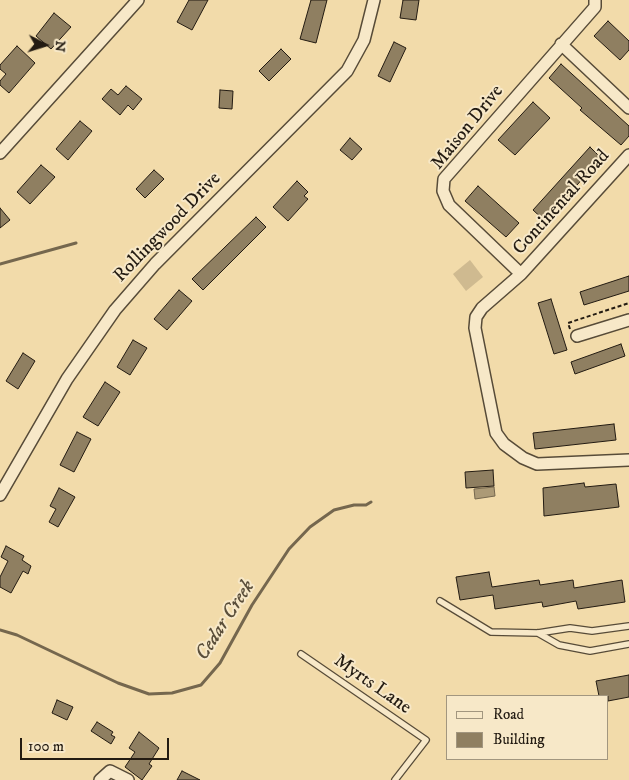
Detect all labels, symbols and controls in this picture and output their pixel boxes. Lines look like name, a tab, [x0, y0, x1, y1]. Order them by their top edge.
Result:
north arrow	[20, 20, 70, 70]
text: N	[50, 40, 69, 53]
street label: Maison Drive	[427, 81, 509, 175]
street label: Continental Road	[509, 146, 615, 260]
street label: Rollingwood Drive	[110, 168, 226, 288]
water label: Cedar Creek	[191, 576, 261, 666]
street label: Myrts Lane	[329, 650, 415, 720]
legend	[446, 695, 609, 760]
text: Road	[493, 705, 524, 724]
scale bar	[22, 728, 171, 760]
text: Building	[493, 730, 545, 749]
text: 100 m	[28, 737, 64, 756]

